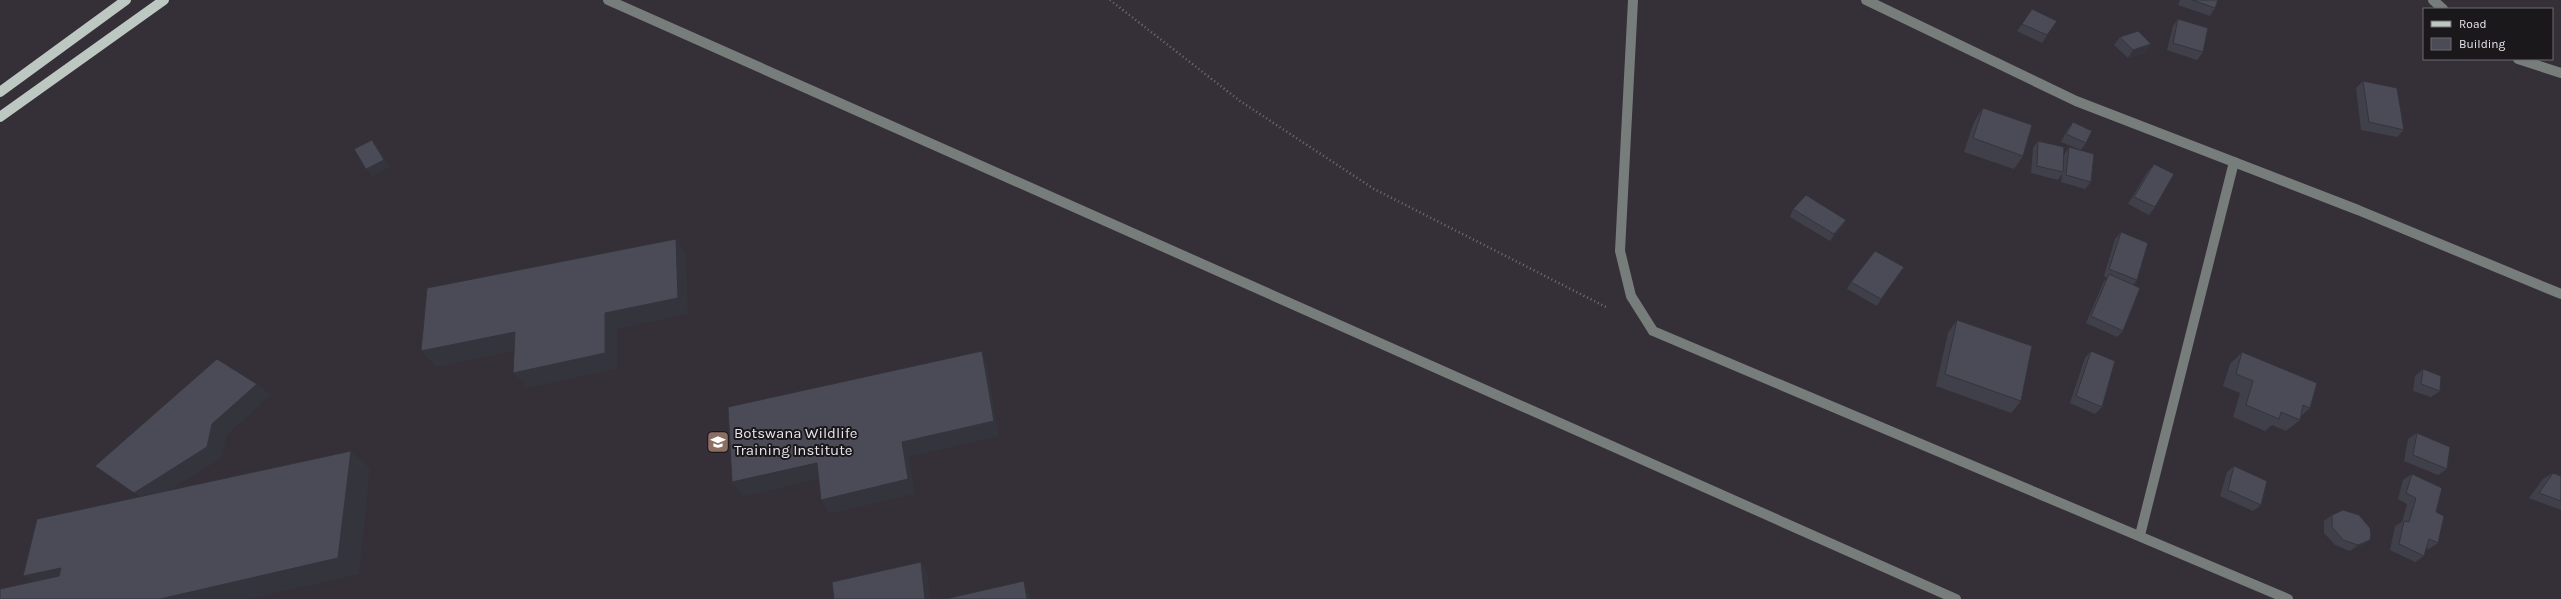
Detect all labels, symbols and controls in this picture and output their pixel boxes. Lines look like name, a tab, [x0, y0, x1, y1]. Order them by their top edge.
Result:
legend	[2423, 8, 2553, 60]
text: Road	[2459, 17, 2487, 31]
text: Building	[2459, 37, 2506, 51]
place label: Botswana Wildlife Training Institute	[734, 424, 858, 459]
school or university icon: Botswana Wildlife Training Institute	[705, 429, 731, 455]

